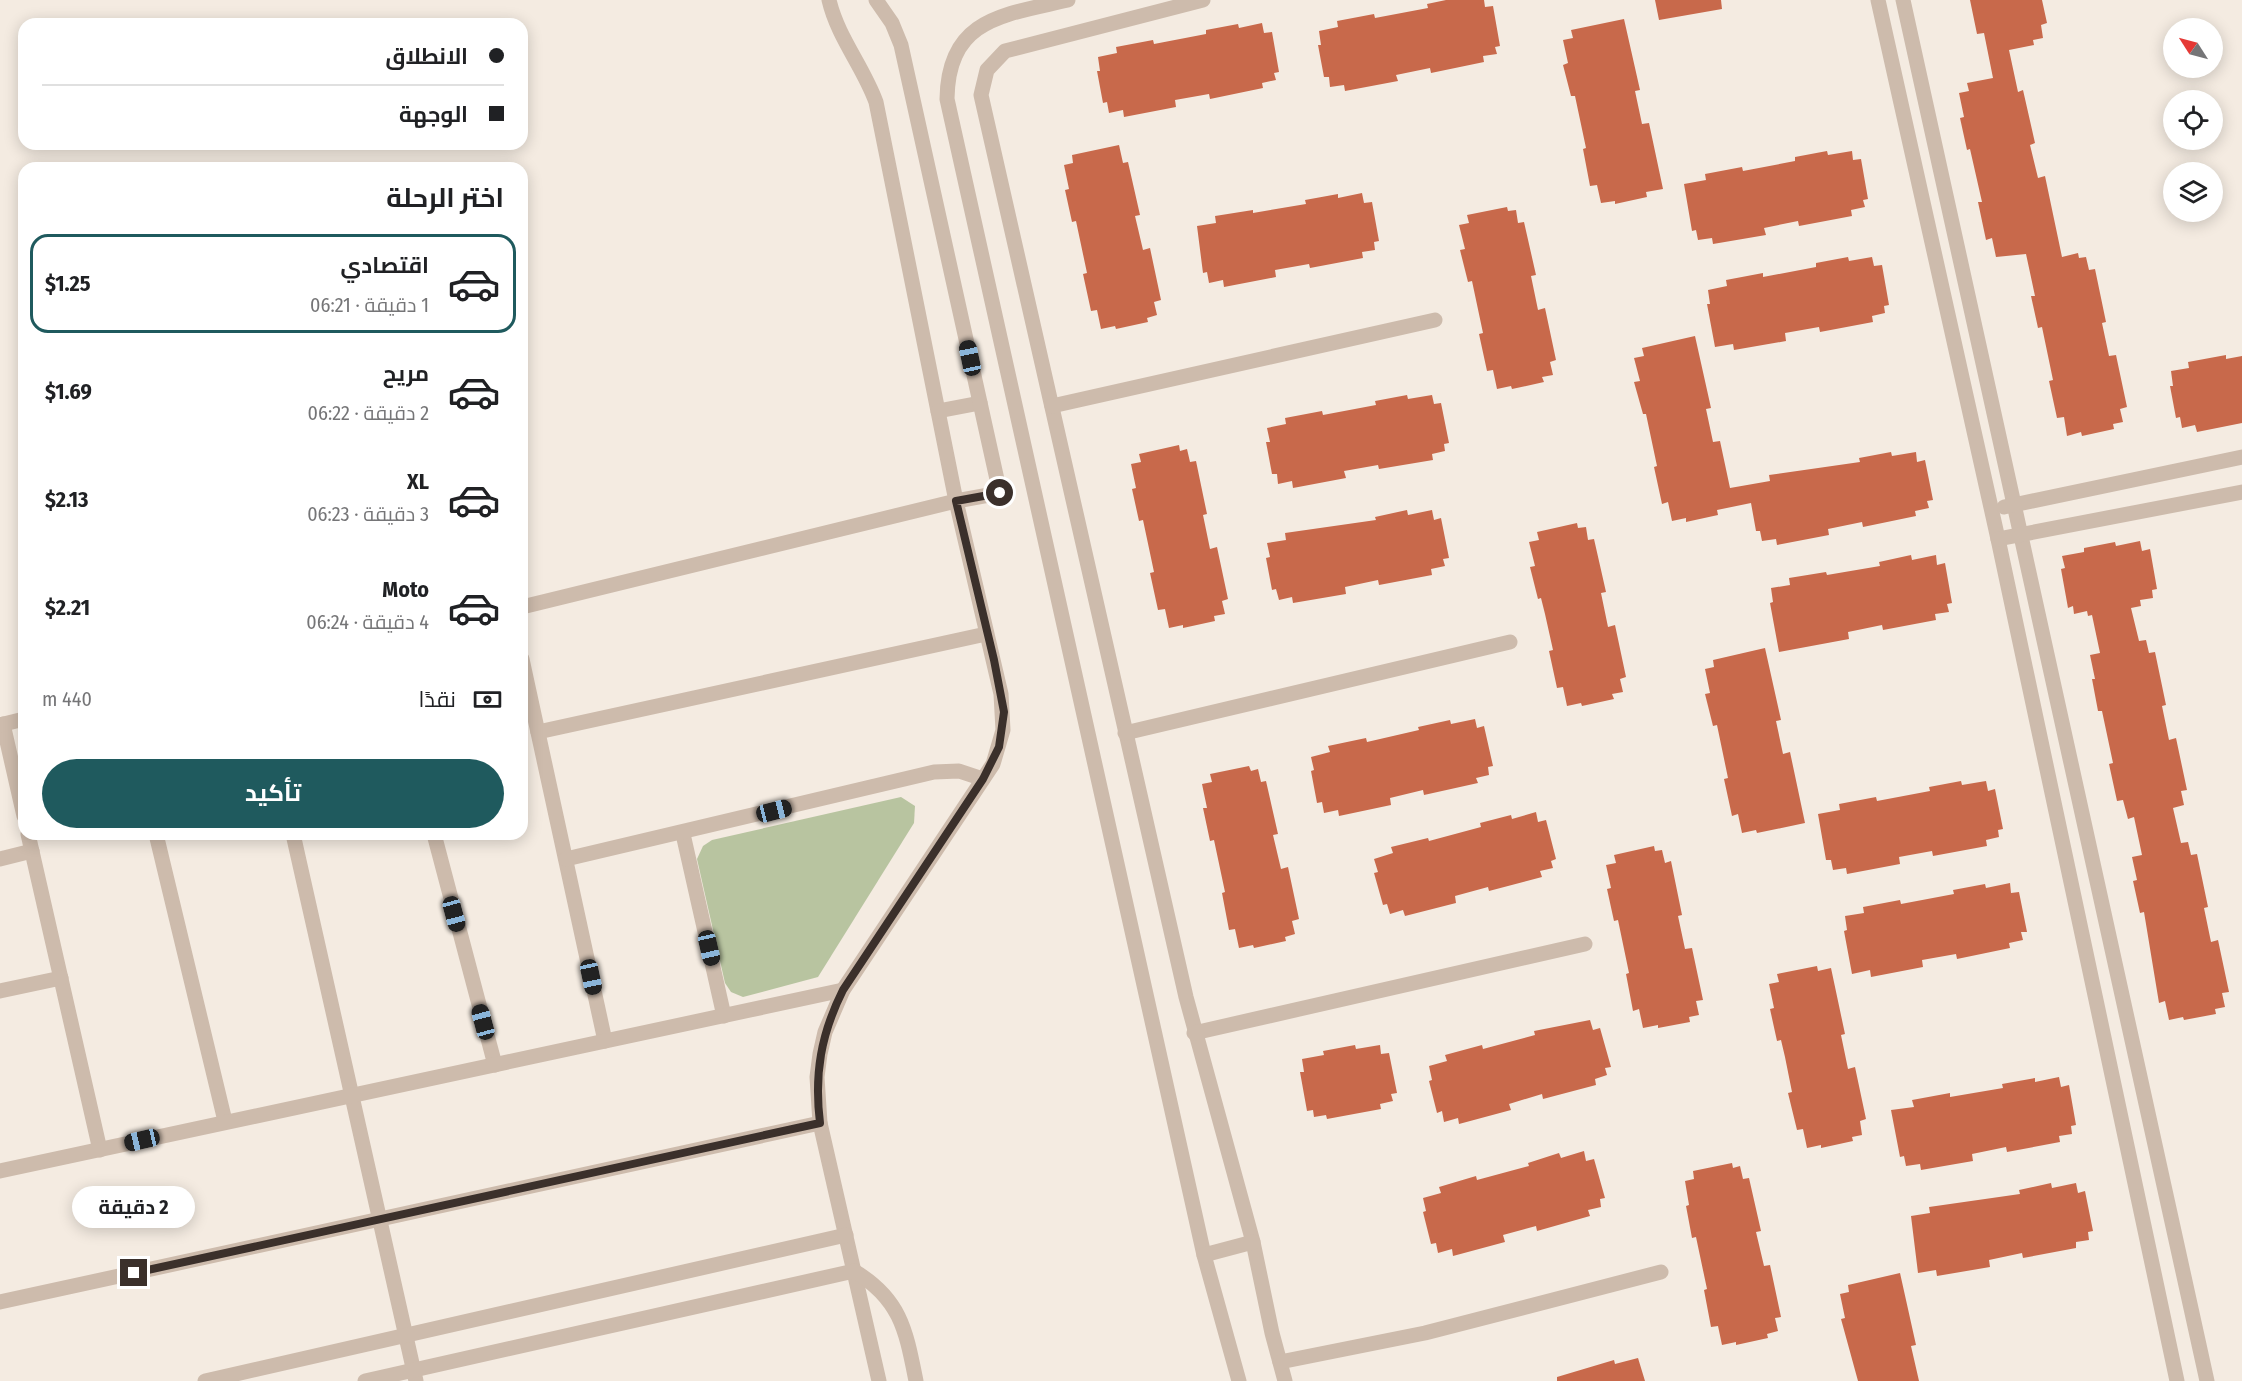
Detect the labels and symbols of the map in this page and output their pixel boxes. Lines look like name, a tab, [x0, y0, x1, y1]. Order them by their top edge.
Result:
north arrow	[2163, 18, 2223, 78]
car	[957, 339, 983, 377]
route start	[986, 479, 1013, 506]
car	[754, 798, 794, 824]
car	[441, 894, 467, 934]
car	[696, 928, 722, 968]
car	[578, 958, 604, 996]
car	[470, 1002, 496, 1042]
car	[122, 1127, 162, 1153]
callout: 2 دقيقة	[72, 1186, 195, 1228]
route end	[120, 1259, 147, 1286]

